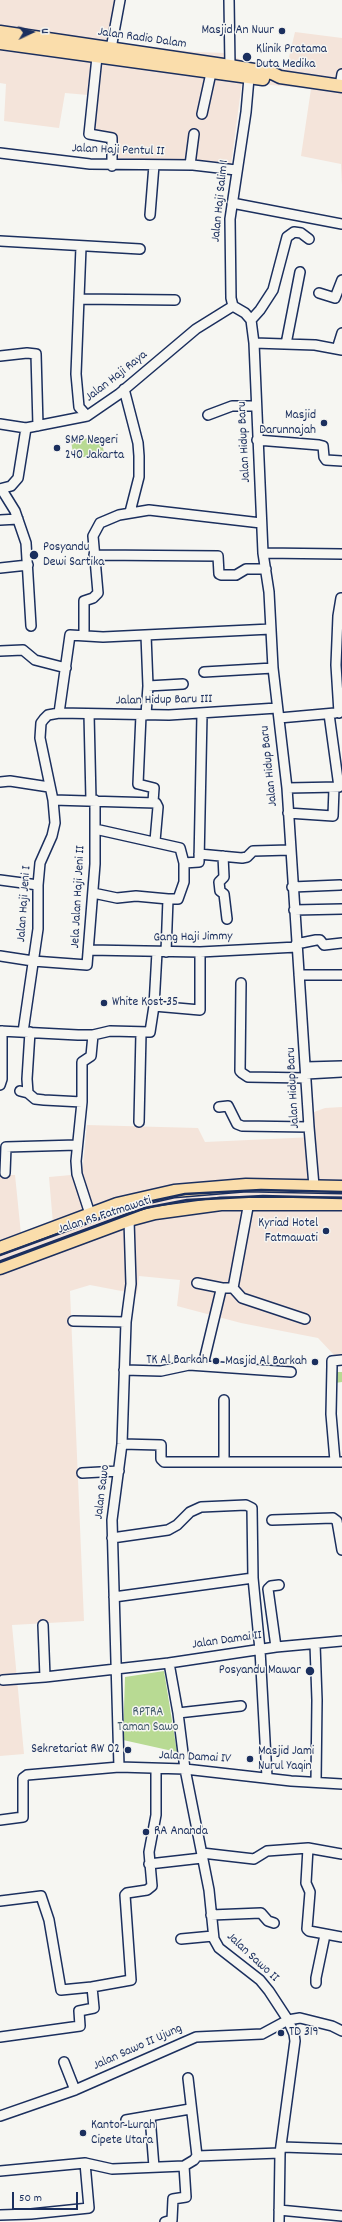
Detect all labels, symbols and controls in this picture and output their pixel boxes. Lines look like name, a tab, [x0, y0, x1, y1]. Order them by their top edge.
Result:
north arrow	[12, 12, 52, 52]
place label: Masjid An Nuur	[201, 23, 274, 39]
street label: Jalan Radio Dalam	[97, 25, 187, 53]
marker: Masjid An Nuur	[277, 26, 287, 36]
text: U	[36, 28, 52, 34]
place label: Klinik Pratama Duta Medika	[256, 42, 327, 73]
marker: Klinik Pratama Duta Medika	[241, 51, 253, 63]
street label: Jalan Haji Pentul II	[71, 142, 165, 160]
street label: Jalan Haji Salim 1	[209, 159, 233, 243]
street label: Jalan Haji Raya	[83, 348, 151, 406]
street label: Jalan Hidup Baru	[235, 401, 255, 483]
place label: Masjid Darunnajah	[259, 408, 316, 439]
marker: Masjid Darunnajah	[319, 418, 329, 428]
place label: SMP Negeri 240 Jakarta	[65, 433, 124, 464]
marker: SMP Negeri 240 Jakarta	[52, 443, 62, 453]
place label: Posyandu Dewi Sartika	[43, 540, 104, 571]
marker: Posyandu Dewi Sartika	[28, 549, 40, 561]
street label: Jalan Hidup Baru III	[116, 692, 212, 710]
street label: Jalan Hidup Baru	[258, 725, 282, 807]
street label: Jela Jalan Haji Jeni II	[69, 845, 89, 949]
street label: Jalan Haji Jeni I	[15, 865, 35, 943]
street label: Gang Haji Jimmy	[153, 930, 233, 946]
place label: White Kost 35	[112, 995, 178, 1011]
marker: White Kost 35	[99, 998, 109, 1008]
street label: Jalan Hidup Baru	[284, 1047, 304, 1129]
street label: Jalan RS Fatmawati	[56, 1194, 154, 1238]
place label: Kyriad Hotel Fatmawati	[258, 1216, 318, 1247]
marker: Kyriad Hotel Fatmawati	[321, 1226, 331, 1236]
place label: TK Al Barkah	[146, 1353, 208, 1369]
place label: Masjid Al Barkah	[225, 1354, 307, 1370]
marker: TK Al Barkah	[211, 1356, 221, 1366]
marker: Masjid Al Barkah	[310, 1357, 320, 1367]
street label: Jalan Sawo	[92, 1464, 114, 1520]
street label: Jalan Damai II	[191, 1628, 263, 1654]
place label: Posyandu Mawar	[219, 1663, 301, 1679]
marker: Posyandu Mawar	[304, 1665, 316, 1677]
park label: RPTRA Taman Sawo	[117, 1705, 179, 1736]
place label: Sekretariat RW 02	[31, 1742, 120, 1758]
place label: Masjid Jami Nurul Yaqin	[258, 1744, 314, 1775]
marker: Sekretariat RW 02	[123, 1745, 133, 1755]
street label: Jalan Damai IV	[158, 1748, 232, 1768]
marker: Masjid Jami Nurul Yaqin	[245, 1754, 255, 1764]
place label: RA Ananda	[154, 1824, 208, 1840]
marker: RA Ananda	[141, 1827, 151, 1837]
street label: Jalan Sawo II	[223, 1930, 281, 1986]
street label: Jalan Sawo II Ujung	[91, 2021, 185, 2075]
place label: TD 319	[289, 2025, 318, 2041]
marker: TD 319	[276, 2028, 286, 2038]
place label: Kantor Lurah Cipete Utara	[91, 2118, 155, 2149]
marker: Kantor Lurah Cipete Utara	[78, 2128, 88, 2138]
scale bar	[14, 2184, 80, 2210]
text: 50 m	[19, 2190, 42, 2207]

